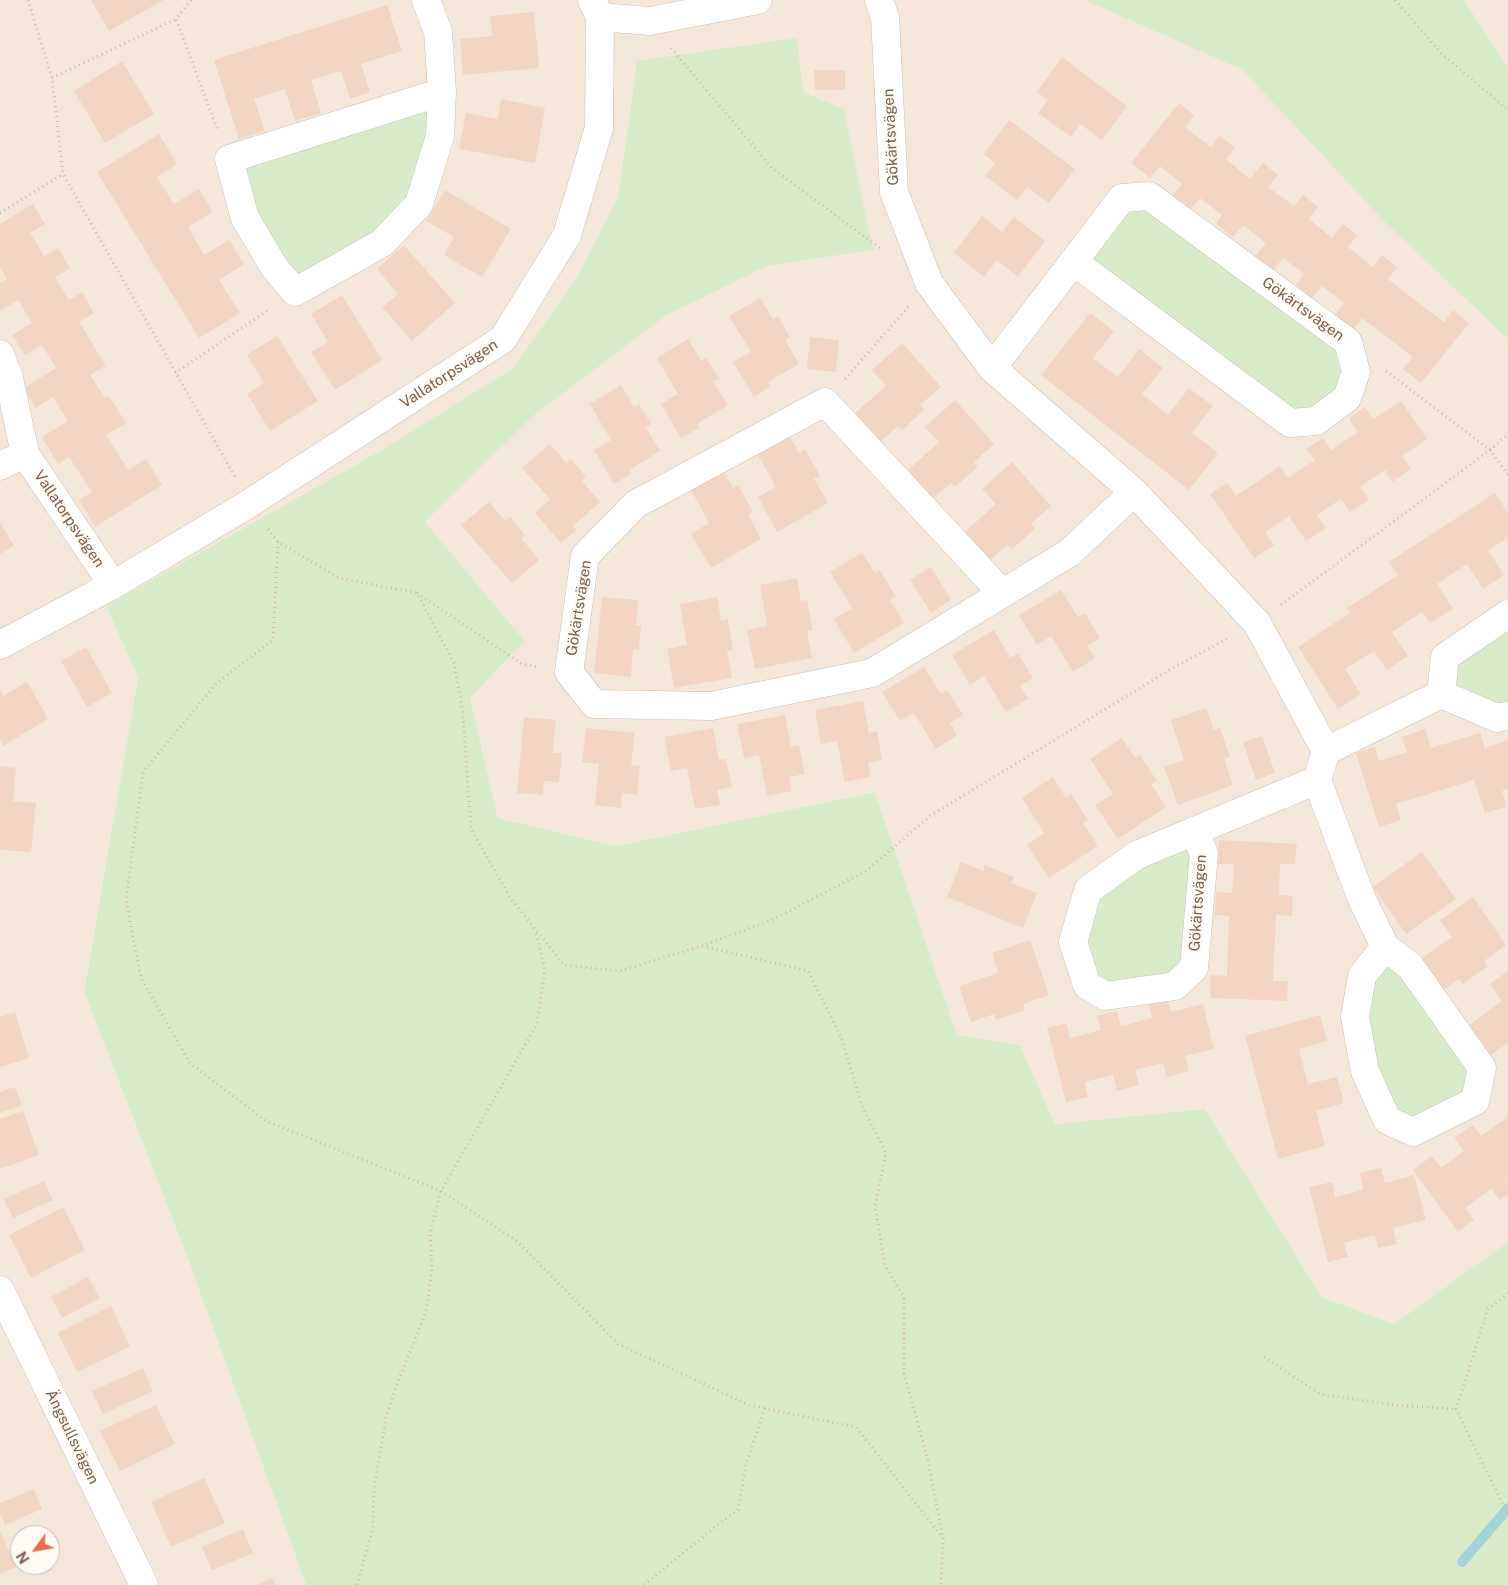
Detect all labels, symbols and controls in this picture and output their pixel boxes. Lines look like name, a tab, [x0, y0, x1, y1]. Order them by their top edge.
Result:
street label: Gökärtsvägen	[879, 88, 903, 186]
street label: Gökärtsvägen	[1258, 273, 1348, 345]
street label: Vallatorpsvägen	[397, 336, 501, 412]
street label: Vallatorpsvägen	[30, 467, 108, 571]
street label: Gökärtsvägen	[563, 559, 595, 657]
street label: Gökärtsvägen	[1186, 854, 1210, 952]
street label: Ängsullsvägen	[41, 1387, 103, 1487]
north arrow	[10, 1525, 60, 1575]
text: N	[13, 1549, 33, 1566]

